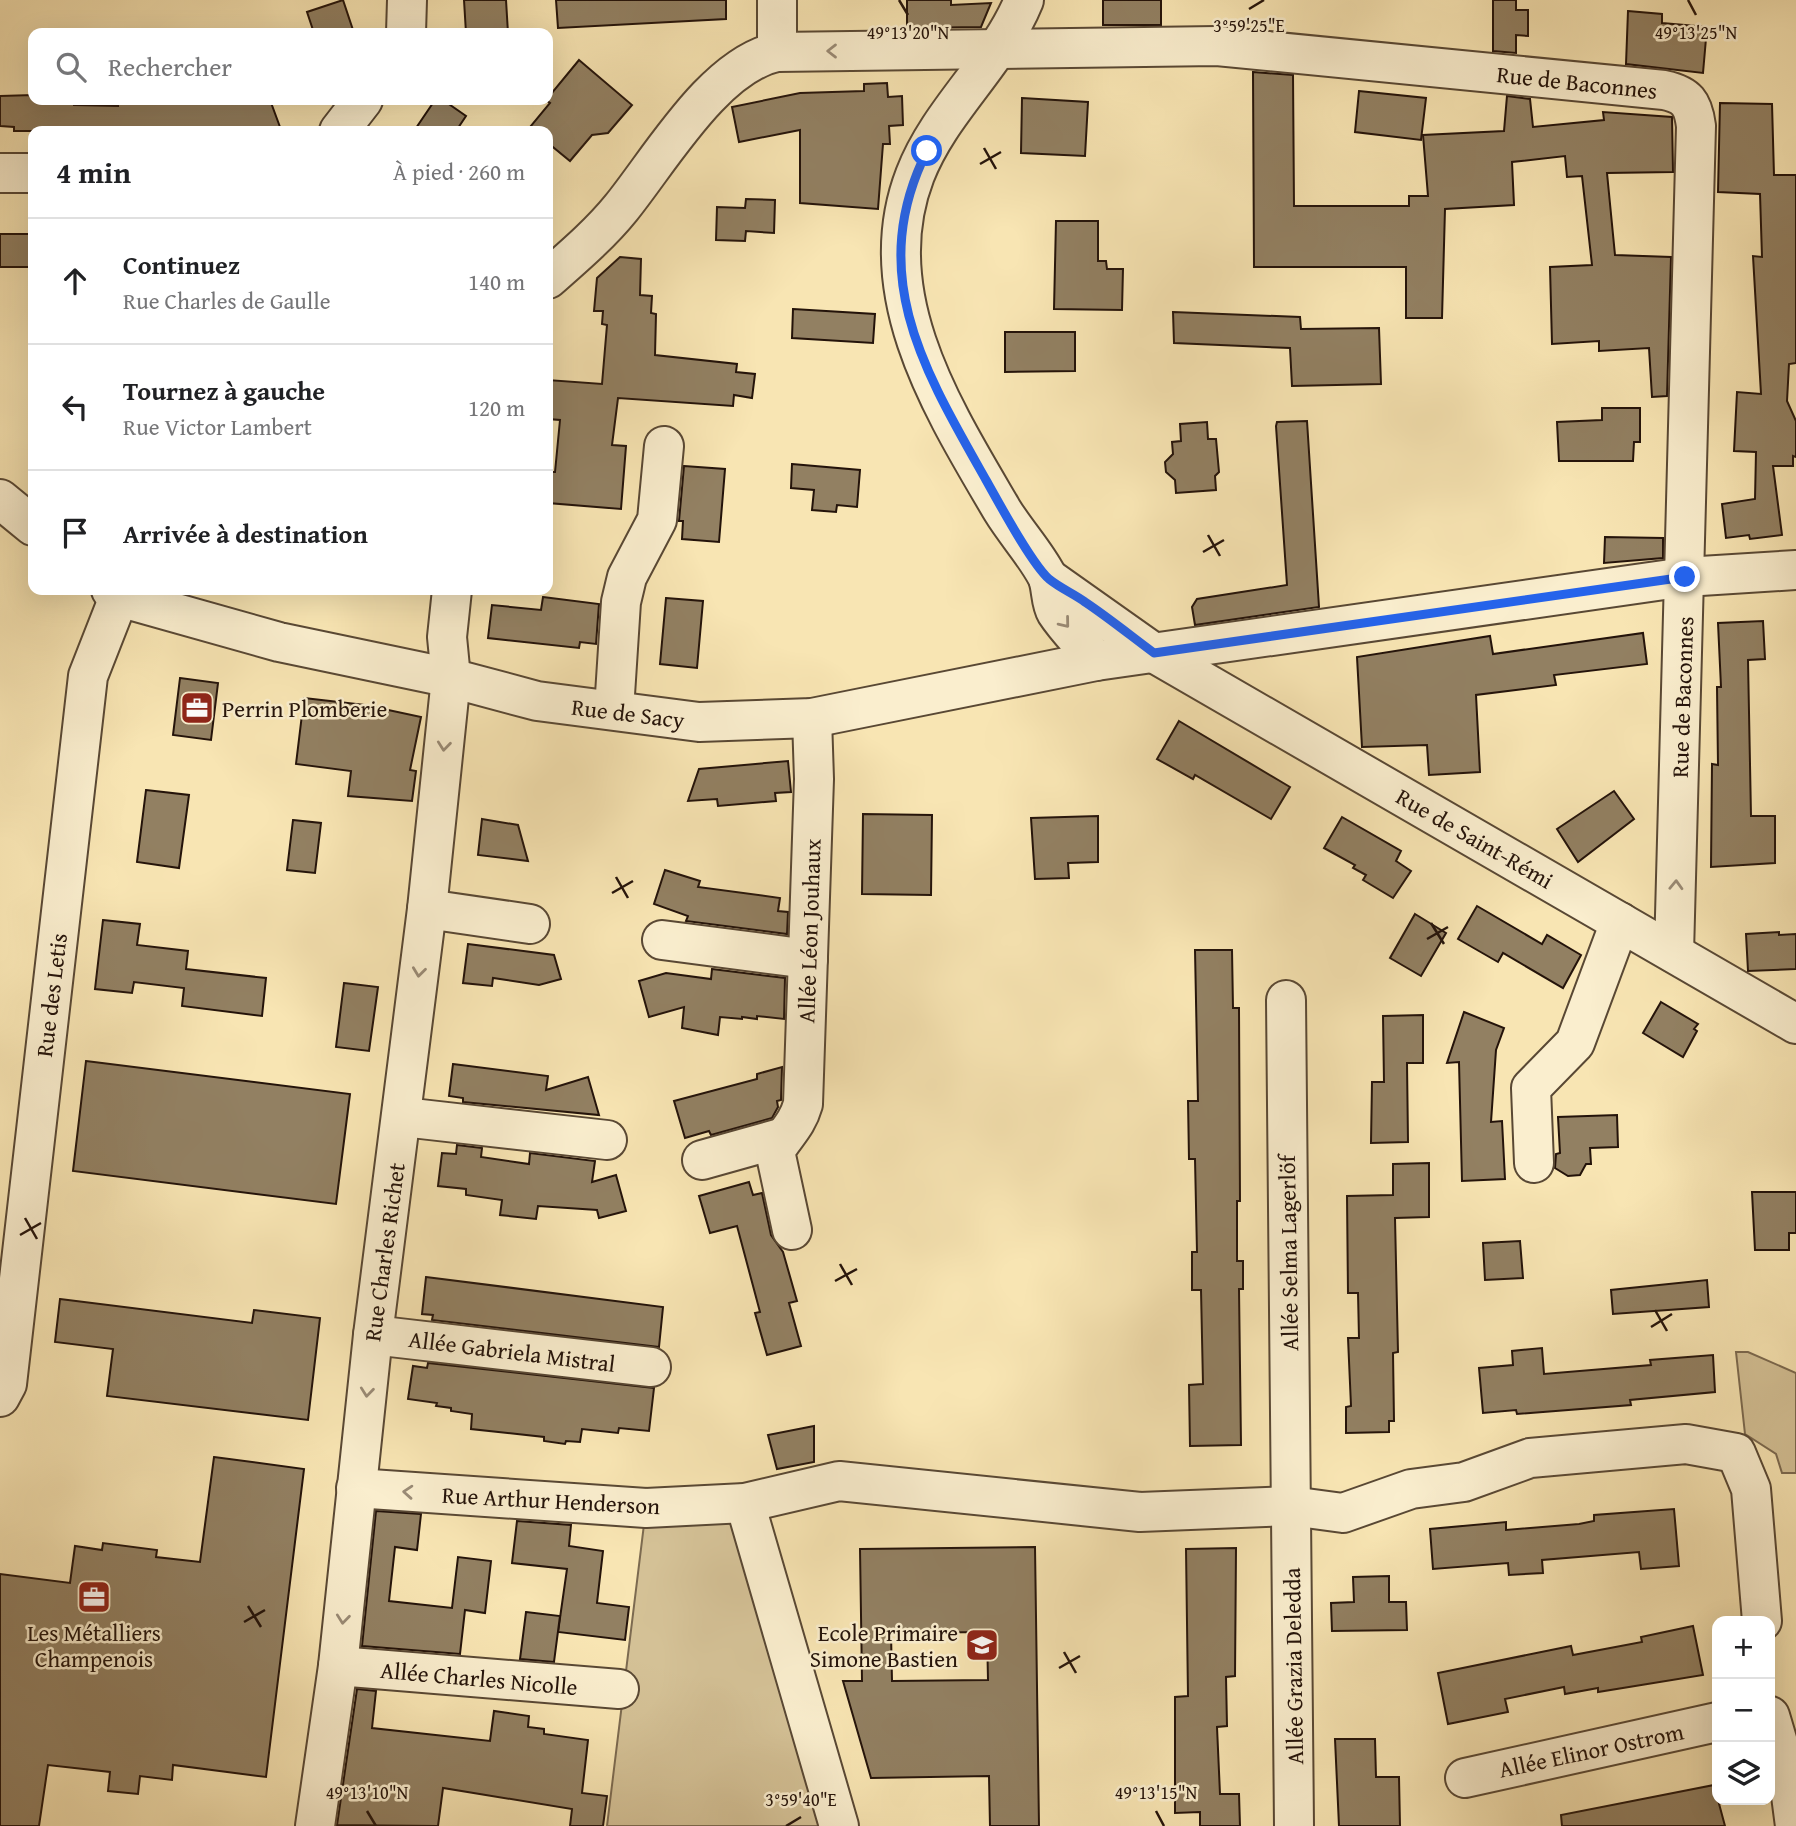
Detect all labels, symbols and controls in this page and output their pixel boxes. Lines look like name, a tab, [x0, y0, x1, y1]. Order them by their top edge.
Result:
text: 3°59'25"E	[1213, 12, 1285, 39]
text: 49°13'20"N	[867, 19, 950, 46]
text: 49°13'25"N	[1655, 19, 1738, 46]
search box	[28, 28, 553, 105]
one-way arrow	[826, 43, 836, 59]
text: Rechercher	[108, 47, 232, 86]
icon: search	[52, 48, 90, 86]
street label: Rue de Baconnes	[1495, 57, 1659, 107]
route start	[911, 135, 942, 166]
text: 4 min	[56, 150, 131, 194]
text: À pied · 260 m	[393, 155, 525, 188]
text: Continuez	[123, 245, 240, 284]
icon: ahead	[56, 262, 94, 300]
text: 140 m	[468, 265, 525, 298]
text: Rue Charles de Gaulle	[123, 284, 330, 317]
text: Tournez à gauche	[123, 371, 325, 410]
icon: left	[56, 388, 94, 426]
text: 120 m	[468, 391, 525, 424]
text: Rue Victor Lambert	[123, 410, 312, 443]
icon: arrive	[56, 514, 94, 552]
text: Arrivée à destination	[123, 514, 368, 553]
route end	[1669, 561, 1700, 592]
one-way arrow	[1057, 615, 1070, 627]
street label: Rue de Baconnes	[1663, 616, 1701, 778]
office icon: Perrin Plomberie	[178, 689, 216, 727]
street label: Rue de Sacy	[570, 690, 687, 736]
place label: Perrin Plomberie	[222, 692, 387, 725]
one-way arrow	[436, 740, 451, 752]
street label: Rue de Saint-Rémi	[1390, 780, 1560, 896]
street label: Allée Léon Jouhaux	[789, 838, 829, 1024]
one-way arrow	[1669, 879, 1684, 890]
street label: Rue des Letis	[27, 931, 75, 1059]
one-way arrow	[412, 966, 427, 978]
street label: Allée Selma Lagerlöf	[1270, 1152, 1306, 1351]
street label: Rue Charles Richet	[355, 1161, 413, 1343]
street label: Allée Gabriela Mistral	[407, 1322, 617, 1380]
one-way arrow	[359, 1387, 374, 1398]
street label: Rue Arthur Henderson	[441, 1478, 661, 1522]
one-way arrow	[402, 1485, 413, 1500]
street label: Allée Grazia Deledda	[1275, 1567, 1311, 1765]
office icon: Les Métalliers Champenois	[75, 1578, 113, 1616]
one-way arrow	[335, 1613, 350, 1625]
place label: Les Métalliers Champenois	[27, 1616, 161, 1675]
place label: Ecole Primaire Simone Bastien	[810, 1616, 958, 1675]
map controls	[1712, 1616, 1775, 1805]
button: +	[1712, 1616, 1775, 1679]
school or university icon: Ecole Primaire Simone Bastien	[963, 1626, 1001, 1664]
street label: Allée Charles Nicolle	[379, 1653, 579, 1703]
button: −	[1712, 1679, 1775, 1742]
street label: Allée Elinor Ostrom	[1496, 1714, 1687, 1786]
button: layers	[1712, 1742, 1775, 1805]
text: 49°13'10"N	[326, 1779, 409, 1806]
text: 49°13'15"N	[1115, 1779, 1198, 1806]
text: 3°59'40"E	[765, 1786, 837, 1813]

